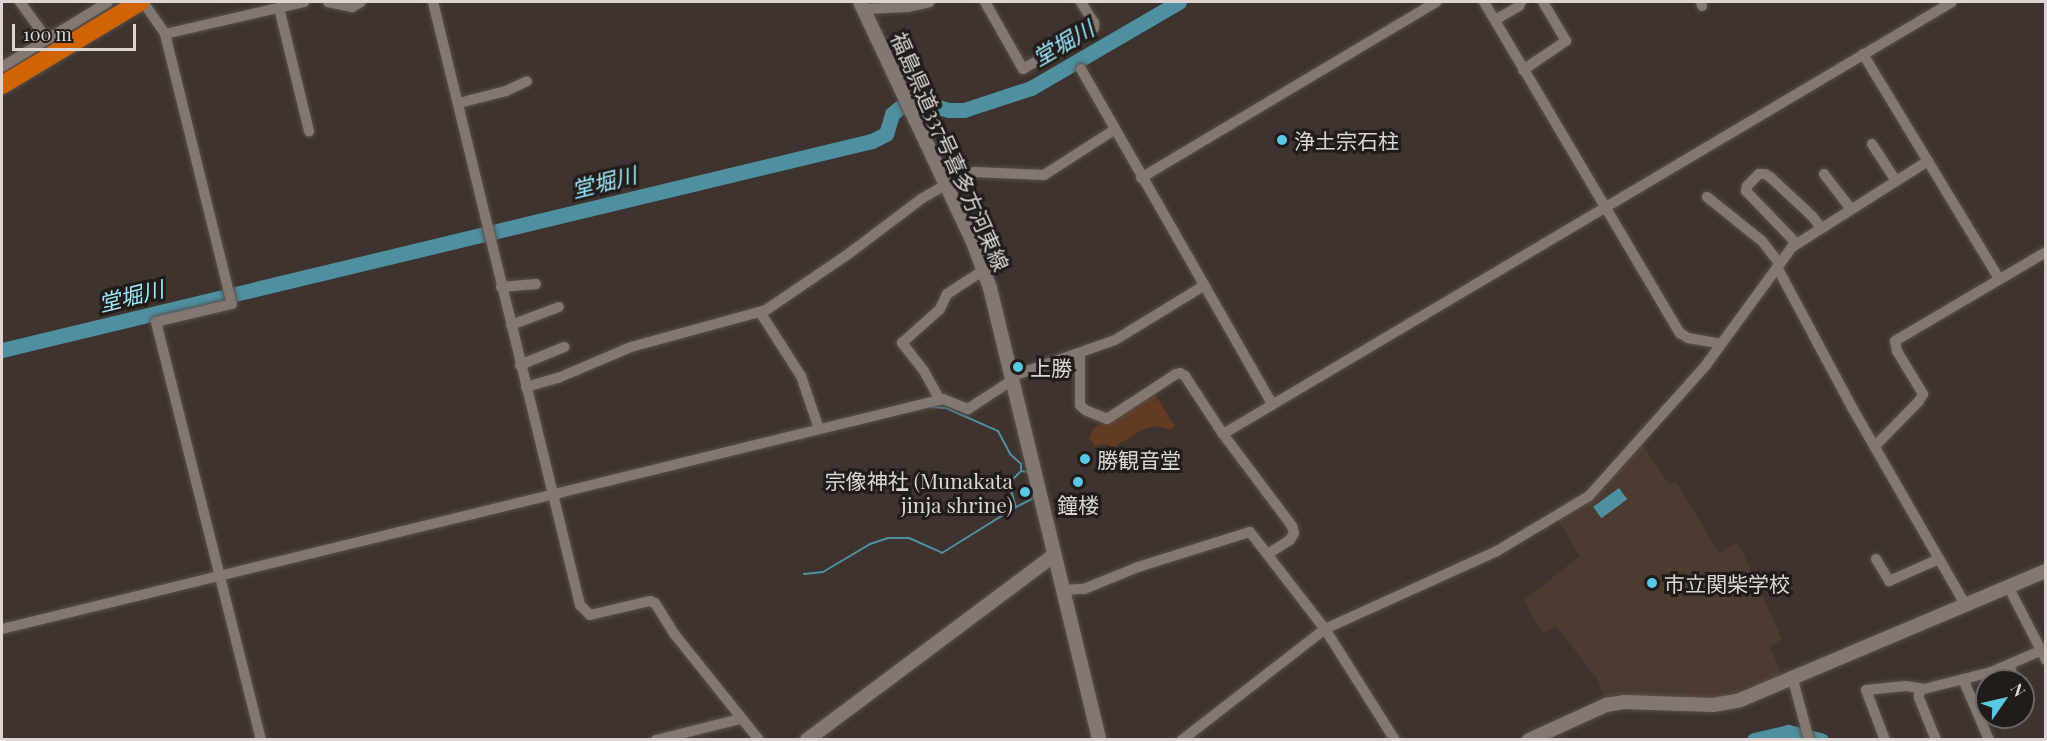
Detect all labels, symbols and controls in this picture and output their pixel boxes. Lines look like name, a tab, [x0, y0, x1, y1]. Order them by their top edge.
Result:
scale bar	[15, 12, 140, 50]
water label: 堂堀川	[1028, 15, 1098, 71]
text: 100 m	[23, 22, 72, 46]
street label: 福島県道337号喜多方河東線	[887, 28, 1015, 274]
place label: 浄土宗石柱	[1294, 127, 1399, 153]
marker: 浄土宗石柱	[1275, 133, 1289, 147]
water label: 堂堀川	[569, 161, 639, 203]
water label: 堂堀川	[96, 275, 166, 317]
place label: 上勝	[1030, 354, 1072, 380]
marker: 上勝	[1011, 360, 1025, 374]
place label: 勝観音堂	[1097, 446, 1181, 472]
marker: 勝観音堂	[1078, 452, 1092, 466]
place label: 宗像神社 (Munakata jinja shrine)	[824, 467, 1013, 517]
marker: 鐘楼	[1071, 475, 1085, 489]
marker: 宗像神社 (Munakata jinja shrine)	[1018, 485, 1032, 499]
place label: 鐘楼	[1057, 491, 1099, 517]
place label: 市立関柴学校	[1664, 570, 1790, 596]
marker: 市立関柴学校	[1645, 576, 1659, 590]
north arrow	[1975, 669, 2035, 729]
text: N	[2007, 679, 2031, 700]

